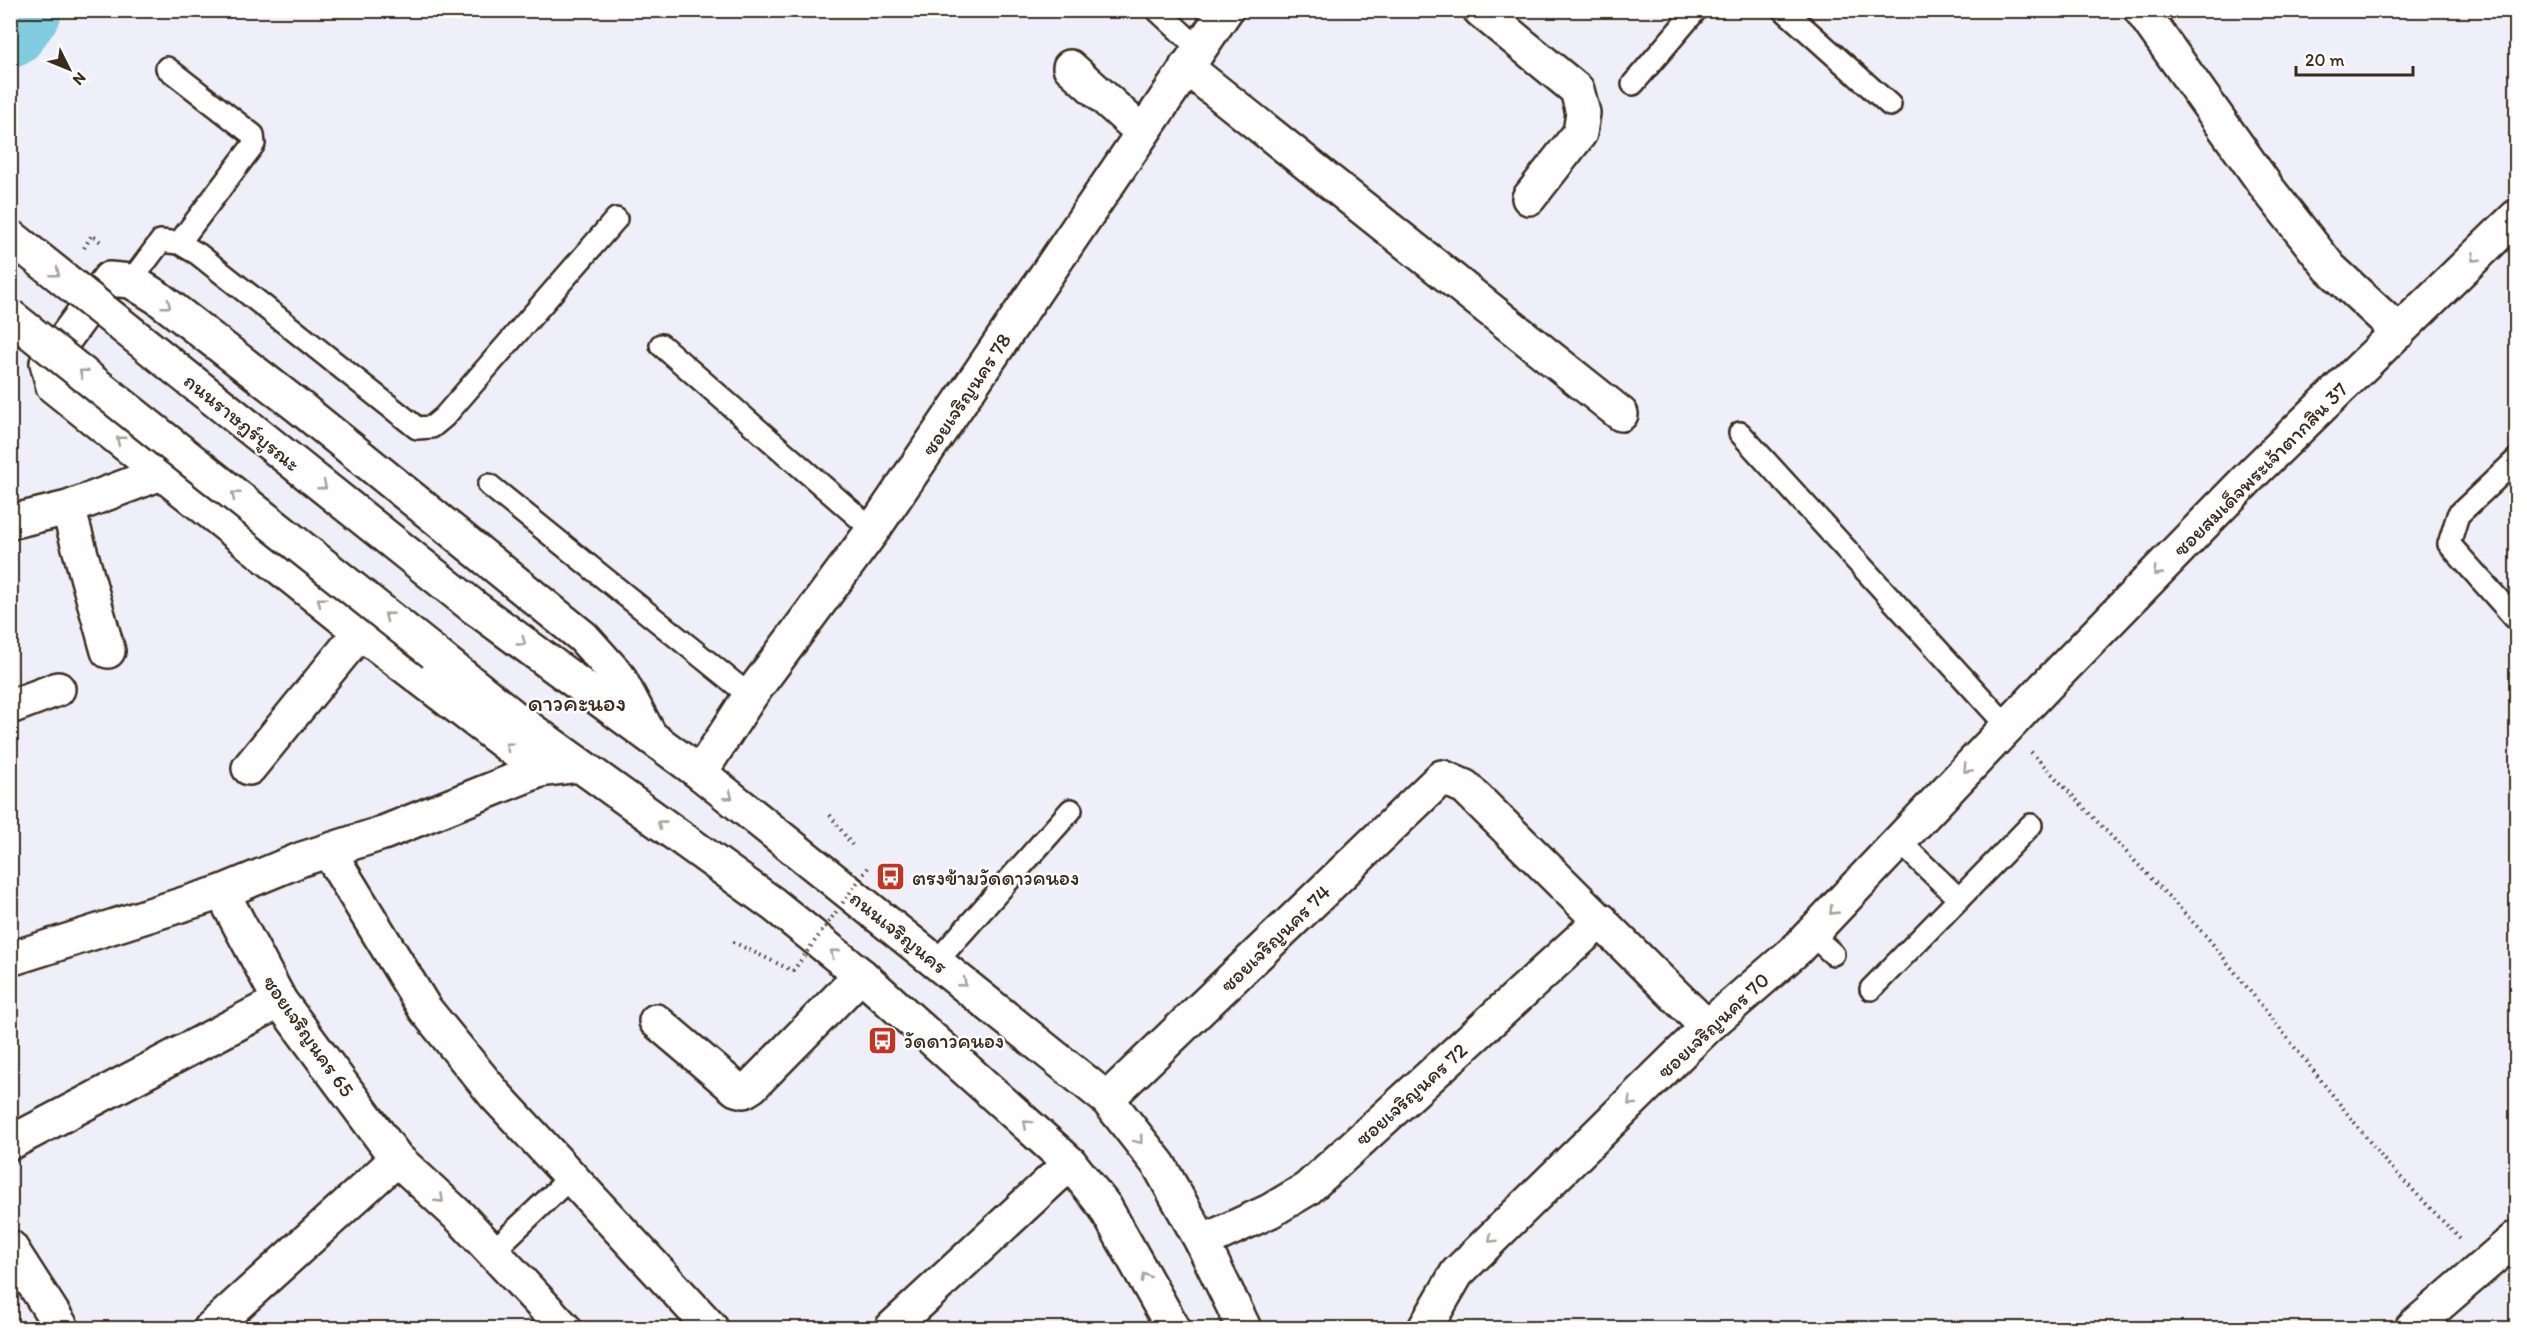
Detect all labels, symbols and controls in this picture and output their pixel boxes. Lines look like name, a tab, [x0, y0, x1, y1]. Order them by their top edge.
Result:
north arrow	[39, 39, 99, 99]
scale bar	[2296, 39, 2413, 77]
text: 20 m	[2305, 49, 2345, 71]
text: N	[69, 68, 90, 89]
one-way arrow	[2471, 250, 2482, 261]
one-way arrow	[49, 265, 60, 276]
one-way arrow	[160, 297, 171, 308]
street label: ซอยเจริญนคร 78	[916, 328, 1016, 460]
street label: ถนนราษฎร์บูรณะ	[178, 368, 305, 478]
one-way arrow	[79, 370, 90, 381]
street label: ซอยสมเด็จพระเจ้าตากสิน 37	[2168, 377, 2352, 561]
one-way arrow	[116, 436, 127, 447]
one-way arrow	[316, 479, 327, 490]
one-way arrow	[231, 491, 242, 502]
one-way arrow	[2153, 565, 2164, 575]
one-way arrow	[317, 597, 328, 608]
one-way arrow	[384, 613, 395, 624]
one-way arrow	[515, 634, 526, 645]
district label: ดาวคะนอง	[528, 688, 626, 717]
one-way arrow	[505, 742, 516, 753]
one-way arrow	[1964, 762, 1975, 773]
one-way arrow	[722, 788, 733, 799]
one-way arrow	[657, 820, 668, 831]
bus stop icon: ตรงข้ามวัดดาวคนอง	[875, 861, 907, 893]
place label: ตรงข้ามวัดดาวคนอง	[912, 865, 1079, 890]
street label: ซอยเจริญนคร 74	[1215, 879, 1336, 997]
street label: ถนนเจริญนคร	[845, 885, 953, 979]
one-way arrow	[1829, 904, 1840, 914]
one-way arrow	[830, 950, 841, 961]
street label: ซอยเจริญนคร 70	[1652, 967, 1774, 1083]
street label: ซอยเจริญนคร 65	[258, 970, 360, 1102]
one-way arrow	[956, 976, 967, 987]
bus stop icon: วัดดาวคนอง	[867, 1024, 899, 1056]
place label: วัดดาวคนอง	[904, 1028, 1004, 1053]
street label: ซอยเจริญนคร 72	[1350, 1037, 1472, 1151]
one-way arrow	[1627, 1095, 1638, 1106]
one-way arrow	[1023, 1120, 1034, 1131]
one-way arrow	[1132, 1133, 1143, 1144]
one-way arrow	[434, 1192, 444, 1203]
one-way arrow	[1488, 1231, 1499, 1242]
one-way arrow	[1141, 1273, 1152, 1284]

